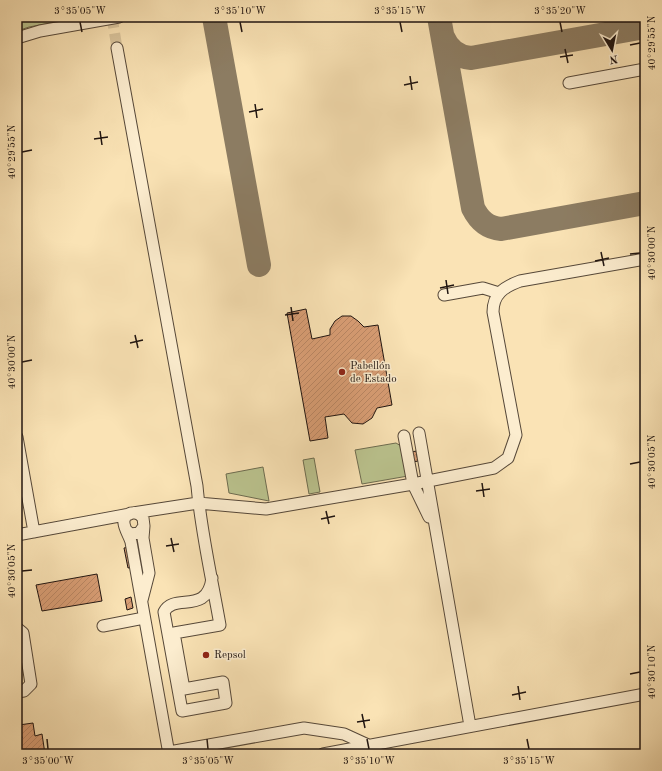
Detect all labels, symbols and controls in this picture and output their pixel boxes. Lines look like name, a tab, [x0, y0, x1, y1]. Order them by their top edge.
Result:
text: 3°35'05"W	[54, 6, 106, 16]
text: 3°35'10"W	[214, 6, 266, 16]
text: 3°35'15"W	[374, 6, 426, 16]
text: 3°35'20"W	[534, 6, 586, 16]
text: 40°29'55"N	[647, 15, 657, 70]
north arrow	[592, 30, 632, 70]
text: N	[608, 52, 619, 65]
text: 40°29'55"N	[7, 124, 17, 179]
text: 40°30'00"N	[647, 225, 657, 280]
text: 40°30'00"N	[7, 334, 17, 389]
place label: Pabellón de Estado	[350, 361, 397, 385]
marker: Pabellón de Estado	[337, 367, 347, 377]
text: 40°30'05"N	[647, 434, 657, 489]
text: 40°30'05"N	[7, 543, 17, 598]
text: 40°30'10"N	[647, 644, 657, 699]
marker: Repsol	[201, 650, 211, 660]
place label: Repsol	[214, 650, 246, 661]
text: 3°35'00"W	[22, 756, 74, 766]
text: 3°35'05"W	[182, 756, 234, 766]
text: 3°35'10"W	[343, 756, 395, 766]
text: 3°35'15"W	[503, 756, 555, 766]

